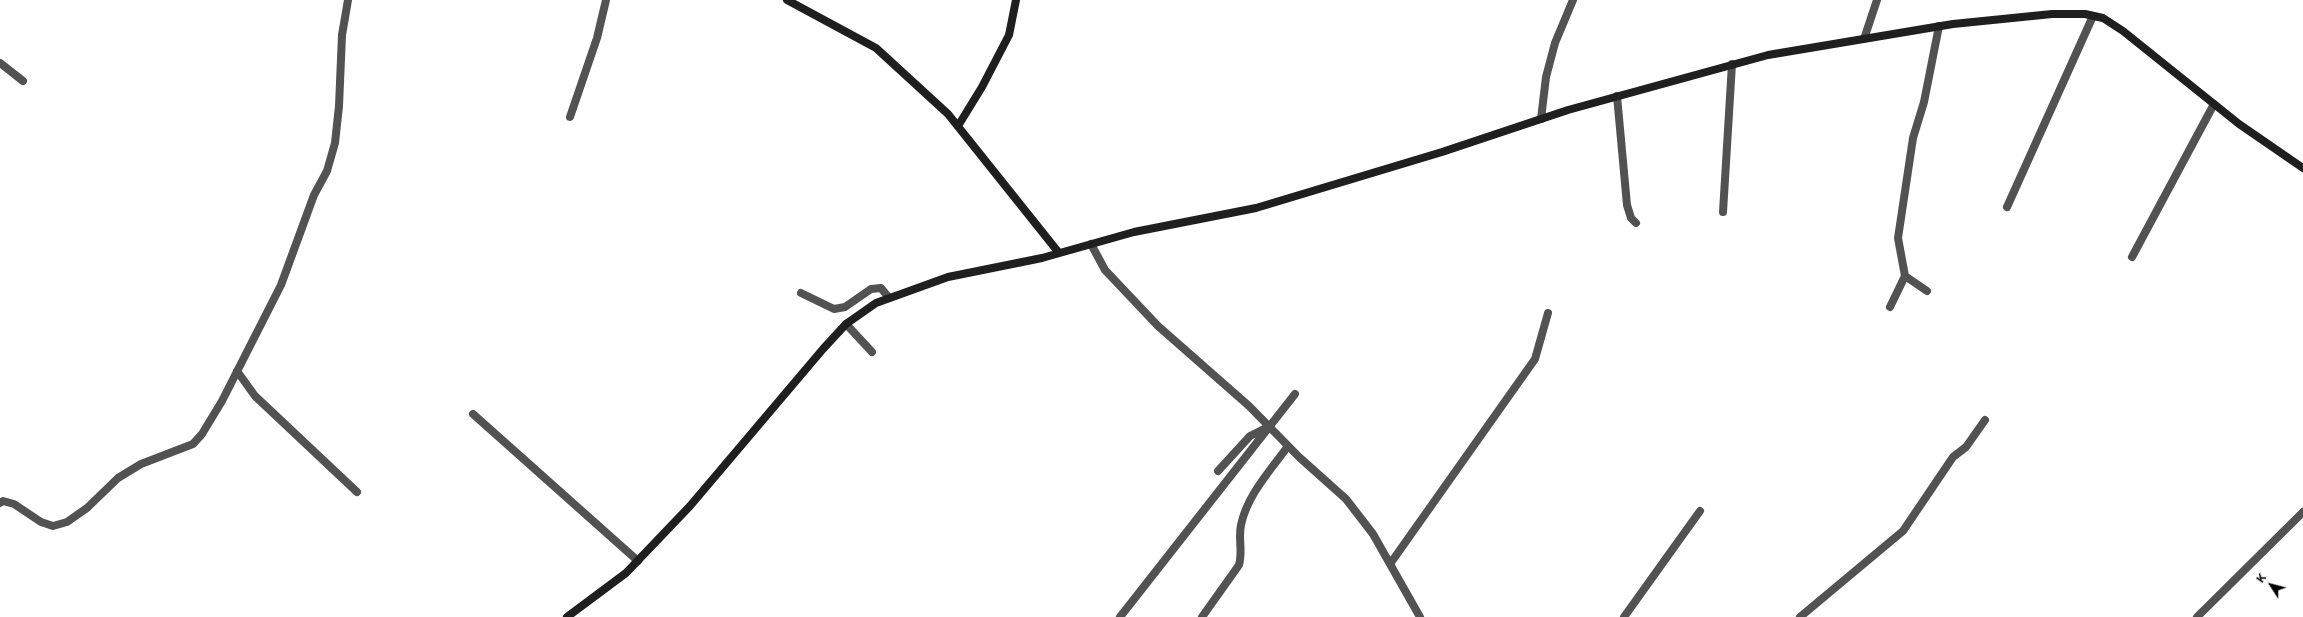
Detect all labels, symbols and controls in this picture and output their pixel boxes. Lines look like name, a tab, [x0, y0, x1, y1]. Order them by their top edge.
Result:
north arrow	[2251, 565, 2291, 605]
text: K	[2253, 571, 2269, 585]

